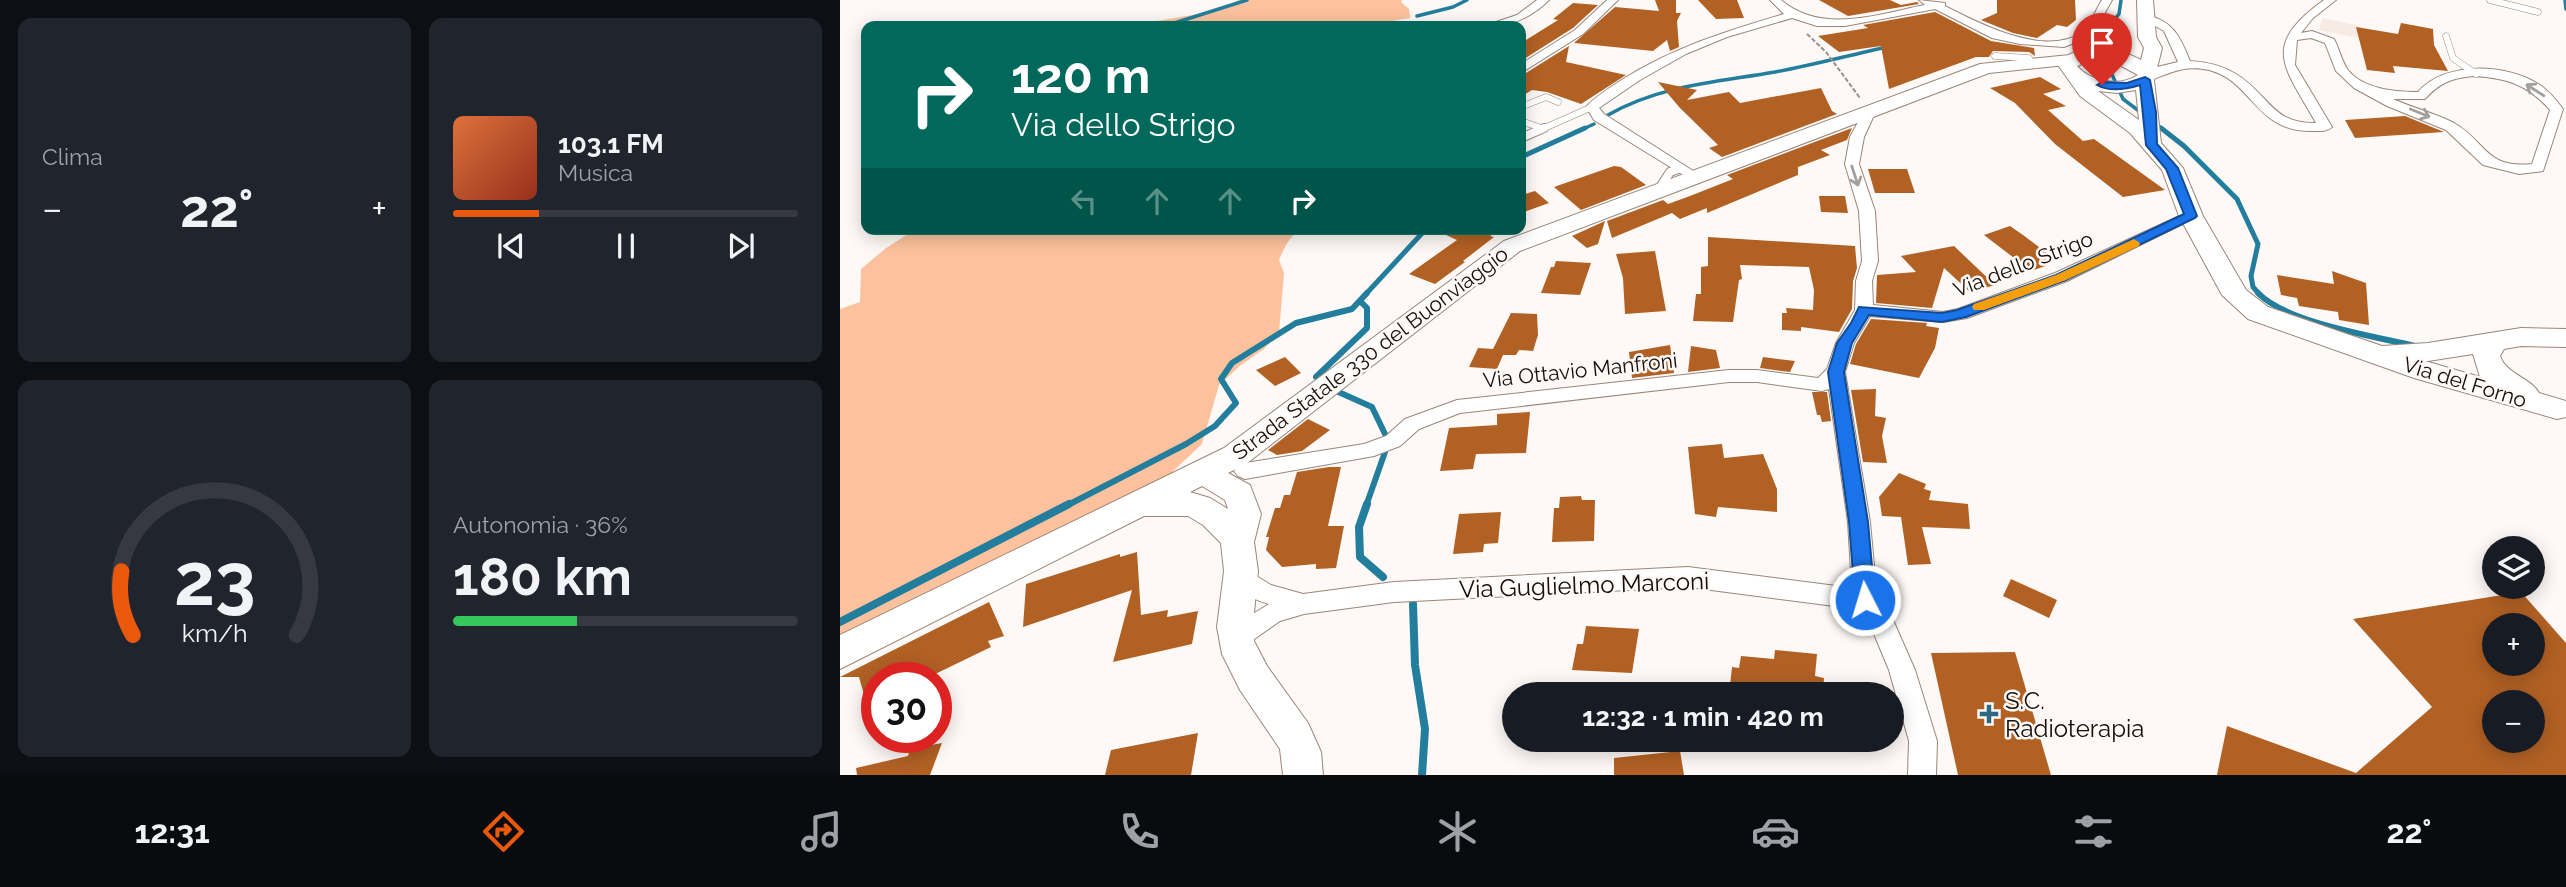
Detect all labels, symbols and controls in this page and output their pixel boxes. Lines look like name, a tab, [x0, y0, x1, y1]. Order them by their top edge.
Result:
pin	[2072, 13, 2132, 85]
icon: arrive	[2083, 24, 2121, 62]
text: 120 m	[1011, 47, 1150, 104]
icon: right	[896, 49, 987, 140]
one-way arrow	[2526, 83, 2545, 98]
text: Via dello Strigo	[1011, 106, 1236, 143]
one-way arrow	[2409, 108, 2431, 121]
text: 103.1 FM	[558, 129, 664, 159]
text: Clima	[42, 143, 103, 170]
text: Musica	[558, 159, 633, 186]
one-way arrow	[1850, 164, 1863, 186]
text: 22°	[180, 178, 253, 239]
icon: left	[1065, 182, 1103, 220]
icon: ahead	[1138, 182, 1176, 220]
icon: ahead	[1211, 182, 1249, 220]
icon: right	[1284, 182, 1322, 220]
text: −	[42, 186, 62, 231]
text: +	[371, 186, 387, 231]
street label: Via dello Strigo	[1950, 226, 2096, 302]
icon: previous	[492, 227, 530, 265]
icon: pause	[607, 227, 645, 265]
icon: next	[722, 227, 760, 265]
street label: Strada Statale 330 del Buonviaggio	[1227, 241, 1513, 465]
street label: Via Ottavio Manfroni	[1482, 347, 1678, 393]
street label: Via del Forno	[2400, 351, 2530, 413]
text: Autonomia · 36%	[453, 511, 628, 538]
map controls	[2482, 536, 2545, 753]
button: layers	[2482, 536, 2545, 599]
text: 23	[174, 537, 255, 622]
text: 180 km	[453, 546, 632, 607]
position arrow	[1828, 563, 1902, 637]
street label: Via Guglielmo Marconi	[1458, 566, 1710, 604]
button: +	[2482, 613, 2545, 676]
text: km/h	[182, 617, 247, 647]
speed limit sign: 30	[861, 662, 952, 753]
place label: S.C. Radioterapia	[2005, 686, 2144, 743]
button: −	[2482, 690, 2545, 753]
text: 12:32 · 1 min · 420 m	[1582, 702, 1824, 732]
marker: S.C. Radioterapia	[1979, 704, 1999, 724]
icon: directions	[479, 807, 528, 856]
icon: music	[797, 807, 846, 856]
icon: phone	[1115, 807, 1164, 856]
icon: climate	[1433, 807, 1482, 856]
icon: car	[1751, 807, 1800, 856]
icon: filters	[2069, 807, 2118, 856]
text: 12:31	[134, 813, 210, 850]
text: 22°	[2386, 813, 2432, 850]

